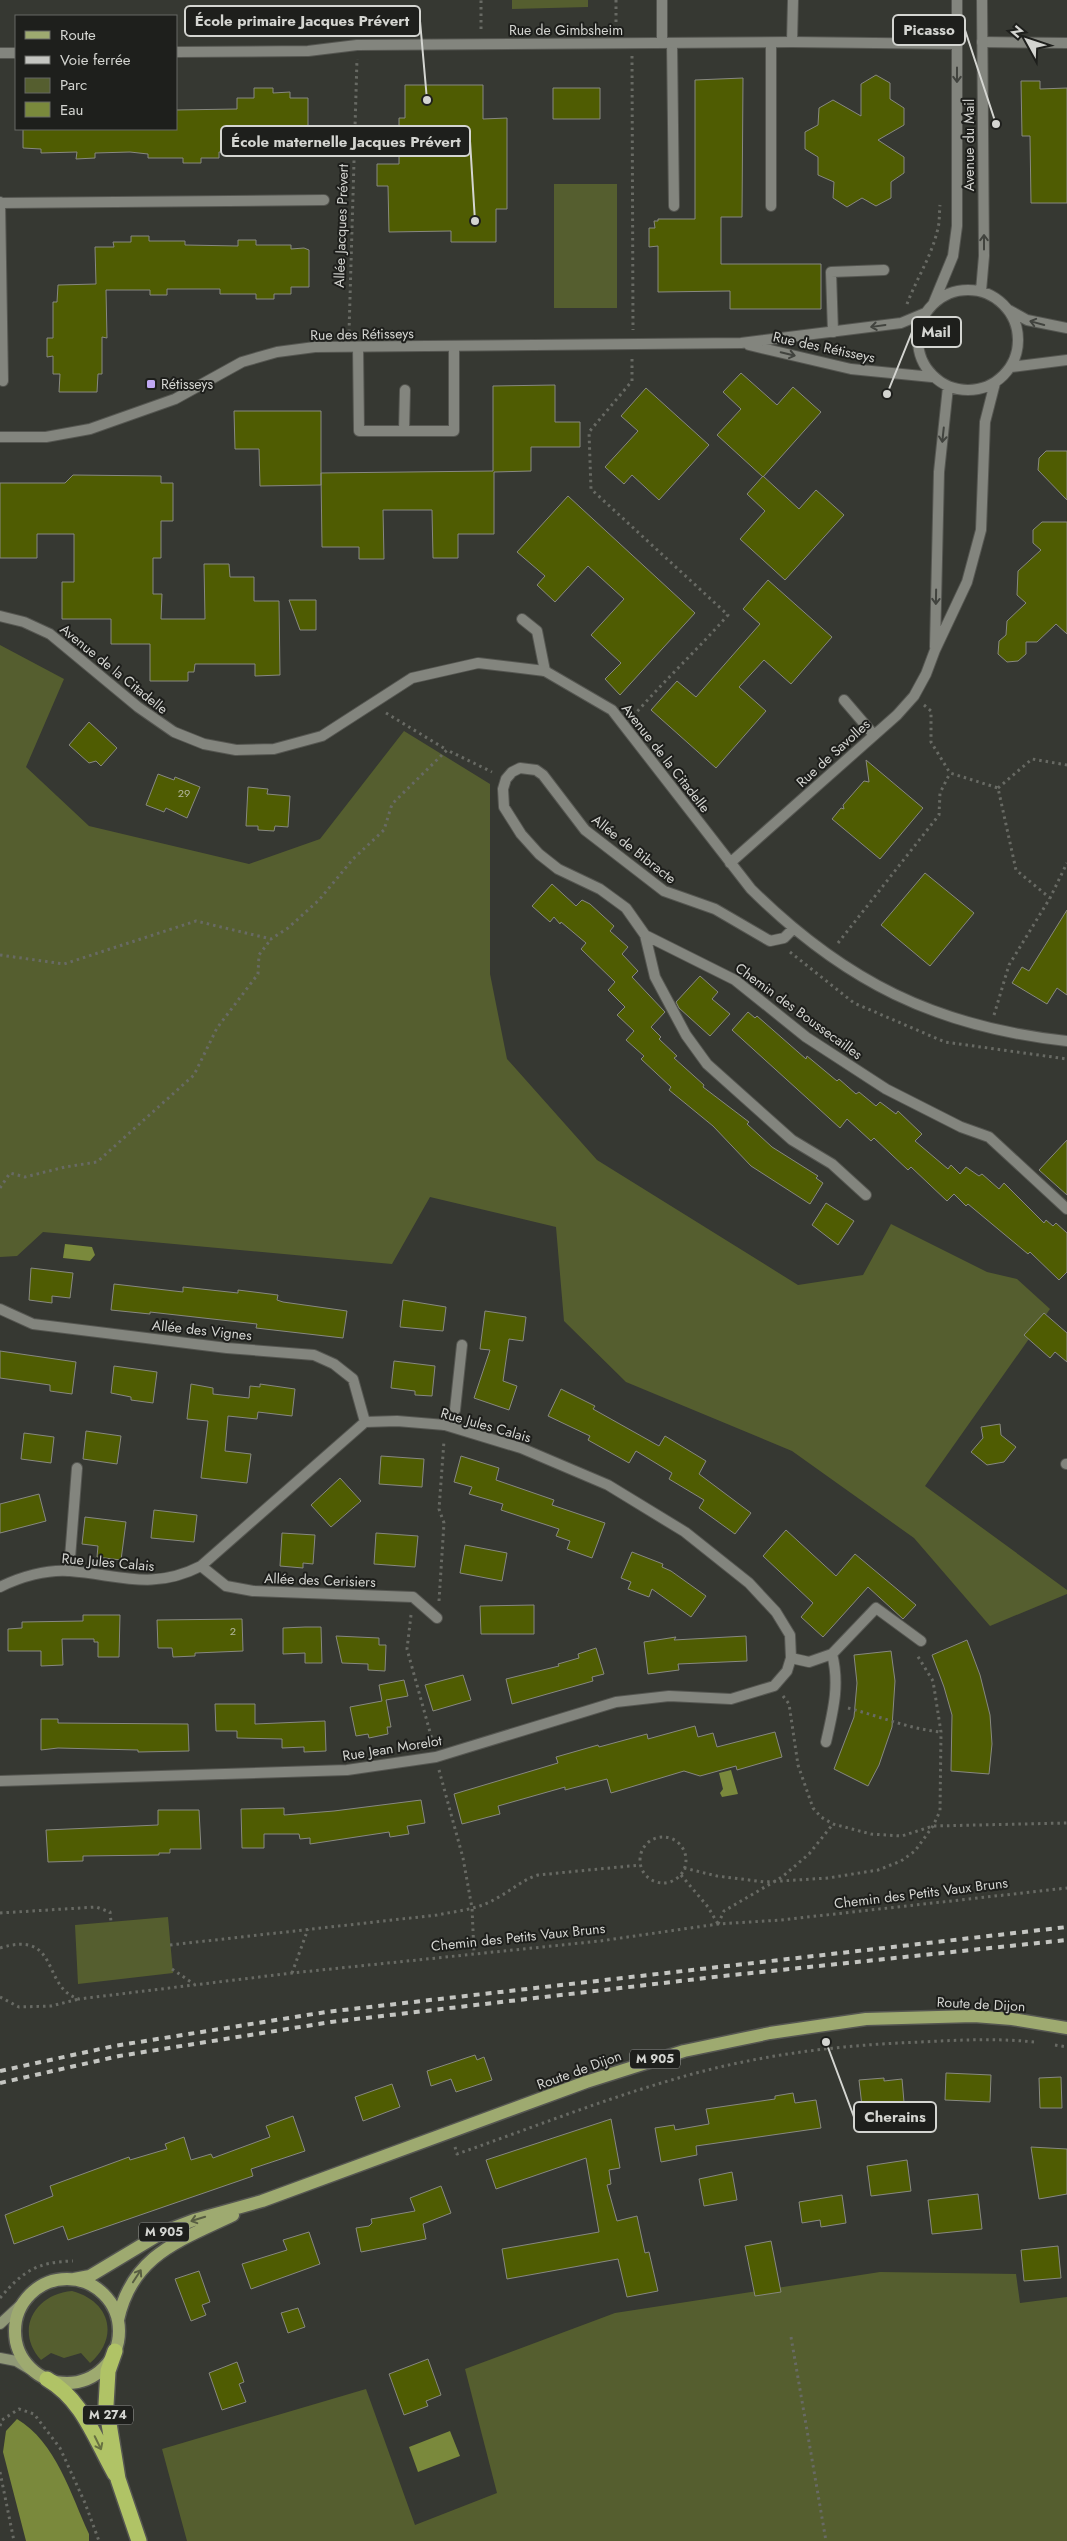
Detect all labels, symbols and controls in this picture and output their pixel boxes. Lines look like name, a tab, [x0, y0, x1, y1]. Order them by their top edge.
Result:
callout: École primaire Jacques Prévert	[185, 6, 420, 36]
text: École primaire Jacques Prévert	[195, 10, 410, 32]
legend	[15, 15, 178, 130]
callout: Picasso	[893, 15, 965, 45]
north arrow	[1002, 15, 1052, 65]
text: Picasso	[903, 19, 955, 41]
street label: Rue de Gimbsheim	[509, 20, 623, 40]
text: N	[1006, 21, 1028, 42]
text: Route	[60, 24, 96, 46]
text: Voie ferrée	[60, 49, 131, 71]
one-way arrow	[952, 66, 962, 83]
text: Parc	[60, 74, 87, 96]
text: Eau	[60, 99, 83, 121]
street label: Avenue du Mail	[959, 99, 979, 191]
callout: École maternelle Jacques Prévert	[221, 126, 470, 156]
text: École maternelle Jacques Prévert	[231, 131, 461, 153]
street label: Allée Jacques Prévert	[329, 163, 353, 288]
one-way arrow	[979, 234, 989, 250]
callout: Mail	[912, 317, 961, 347]
one-way arrow	[1029, 318, 1045, 327]
one-way arrow	[870, 321, 886, 331]
text: Mail	[921, 321, 951, 343]
street label: Rue des Rétisseys	[310, 323, 414, 345]
street label: Rue des Rétisseys	[771, 326, 877, 368]
one-way arrow	[780, 350, 796, 359]
place label: Rétisseys	[161, 374, 213, 394]
marker: Rétisseys	[145, 378, 157, 390]
one-way arrow	[938, 427, 948, 443]
one-way arrow	[931, 589, 941, 605]
street label: Avenue de la Citadelle	[56, 619, 172, 719]
street label: Avenue de la Citadelle	[617, 699, 715, 817]
street label: Rue de Savolles	[792, 714, 875, 792]
house number: 29	[178, 785, 190, 801]
street label: Allée de Bibracte	[588, 810, 680, 888]
street label: Chemin des Boussecailles	[731, 958, 867, 1064]
street label: Allée des Vignes	[151, 1315, 253, 1345]
street label: Rue Jules Calais	[438, 1403, 534, 1448]
street label: Rue Jules Calais	[61, 1548, 156, 1576]
street label: Allée des Cerisiers	[264, 1568, 376, 1592]
house number: 2	[230, 1623, 236, 1639]
street label: Rue Jean Morelot	[341, 1730, 444, 1766]
street label: Chemin des Petits Vaux Bruns	[833, 1872, 1009, 1914]
street label: Chemin des Petits Vaux Bruns	[430, 1918, 606, 1956]
street label: Route de Dijon	[936, 1992, 1026, 2016]
street label: Route de Dijon	[534, 2045, 624, 2095]
road number: M 905	[630, 2050, 680, 2068]
callout: Cherains	[854, 2102, 936, 2132]
text: Cherains	[864, 2106, 926, 2128]
one-way arrow	[191, 2214, 207, 2224]
road number: M 905	[139, 2222, 189, 2242]
one-way arrow	[132, 2269, 142, 2283]
road number: M 274	[83, 2406, 133, 2424]
one-way arrow	[94, 2435, 103, 2450]

